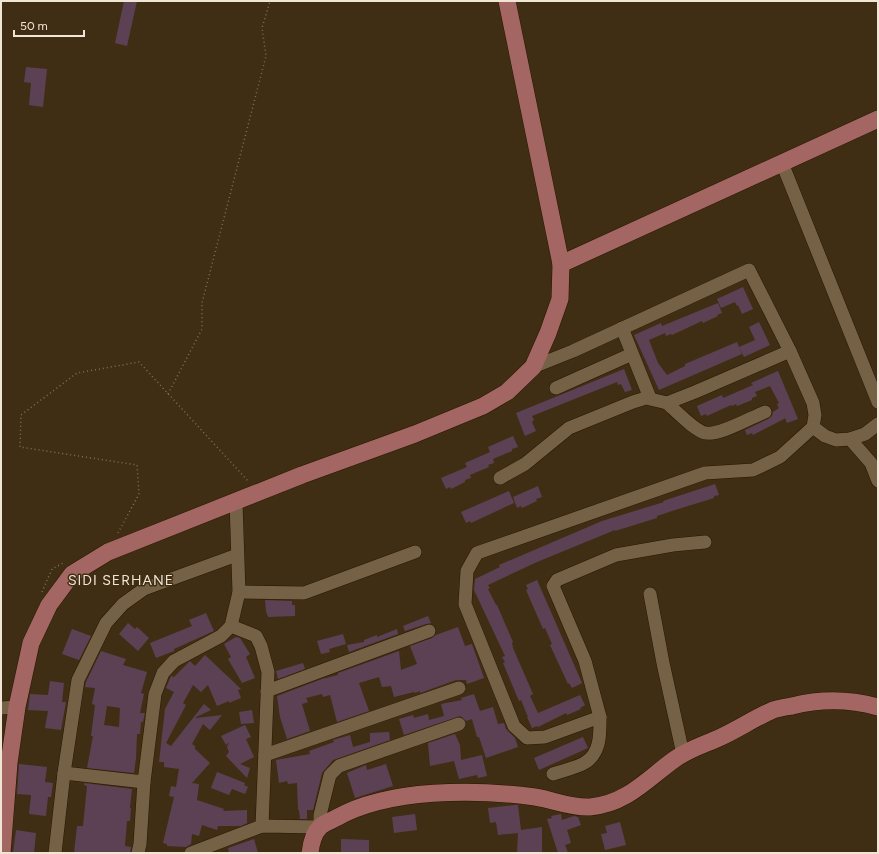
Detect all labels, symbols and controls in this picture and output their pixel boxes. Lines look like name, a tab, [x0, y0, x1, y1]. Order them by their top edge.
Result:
scale bar	[14, 12, 84, 38]
text: 50 m	[20, 19, 48, 33]
district label: SIDI SERHANE	[68, 572, 174, 589]

